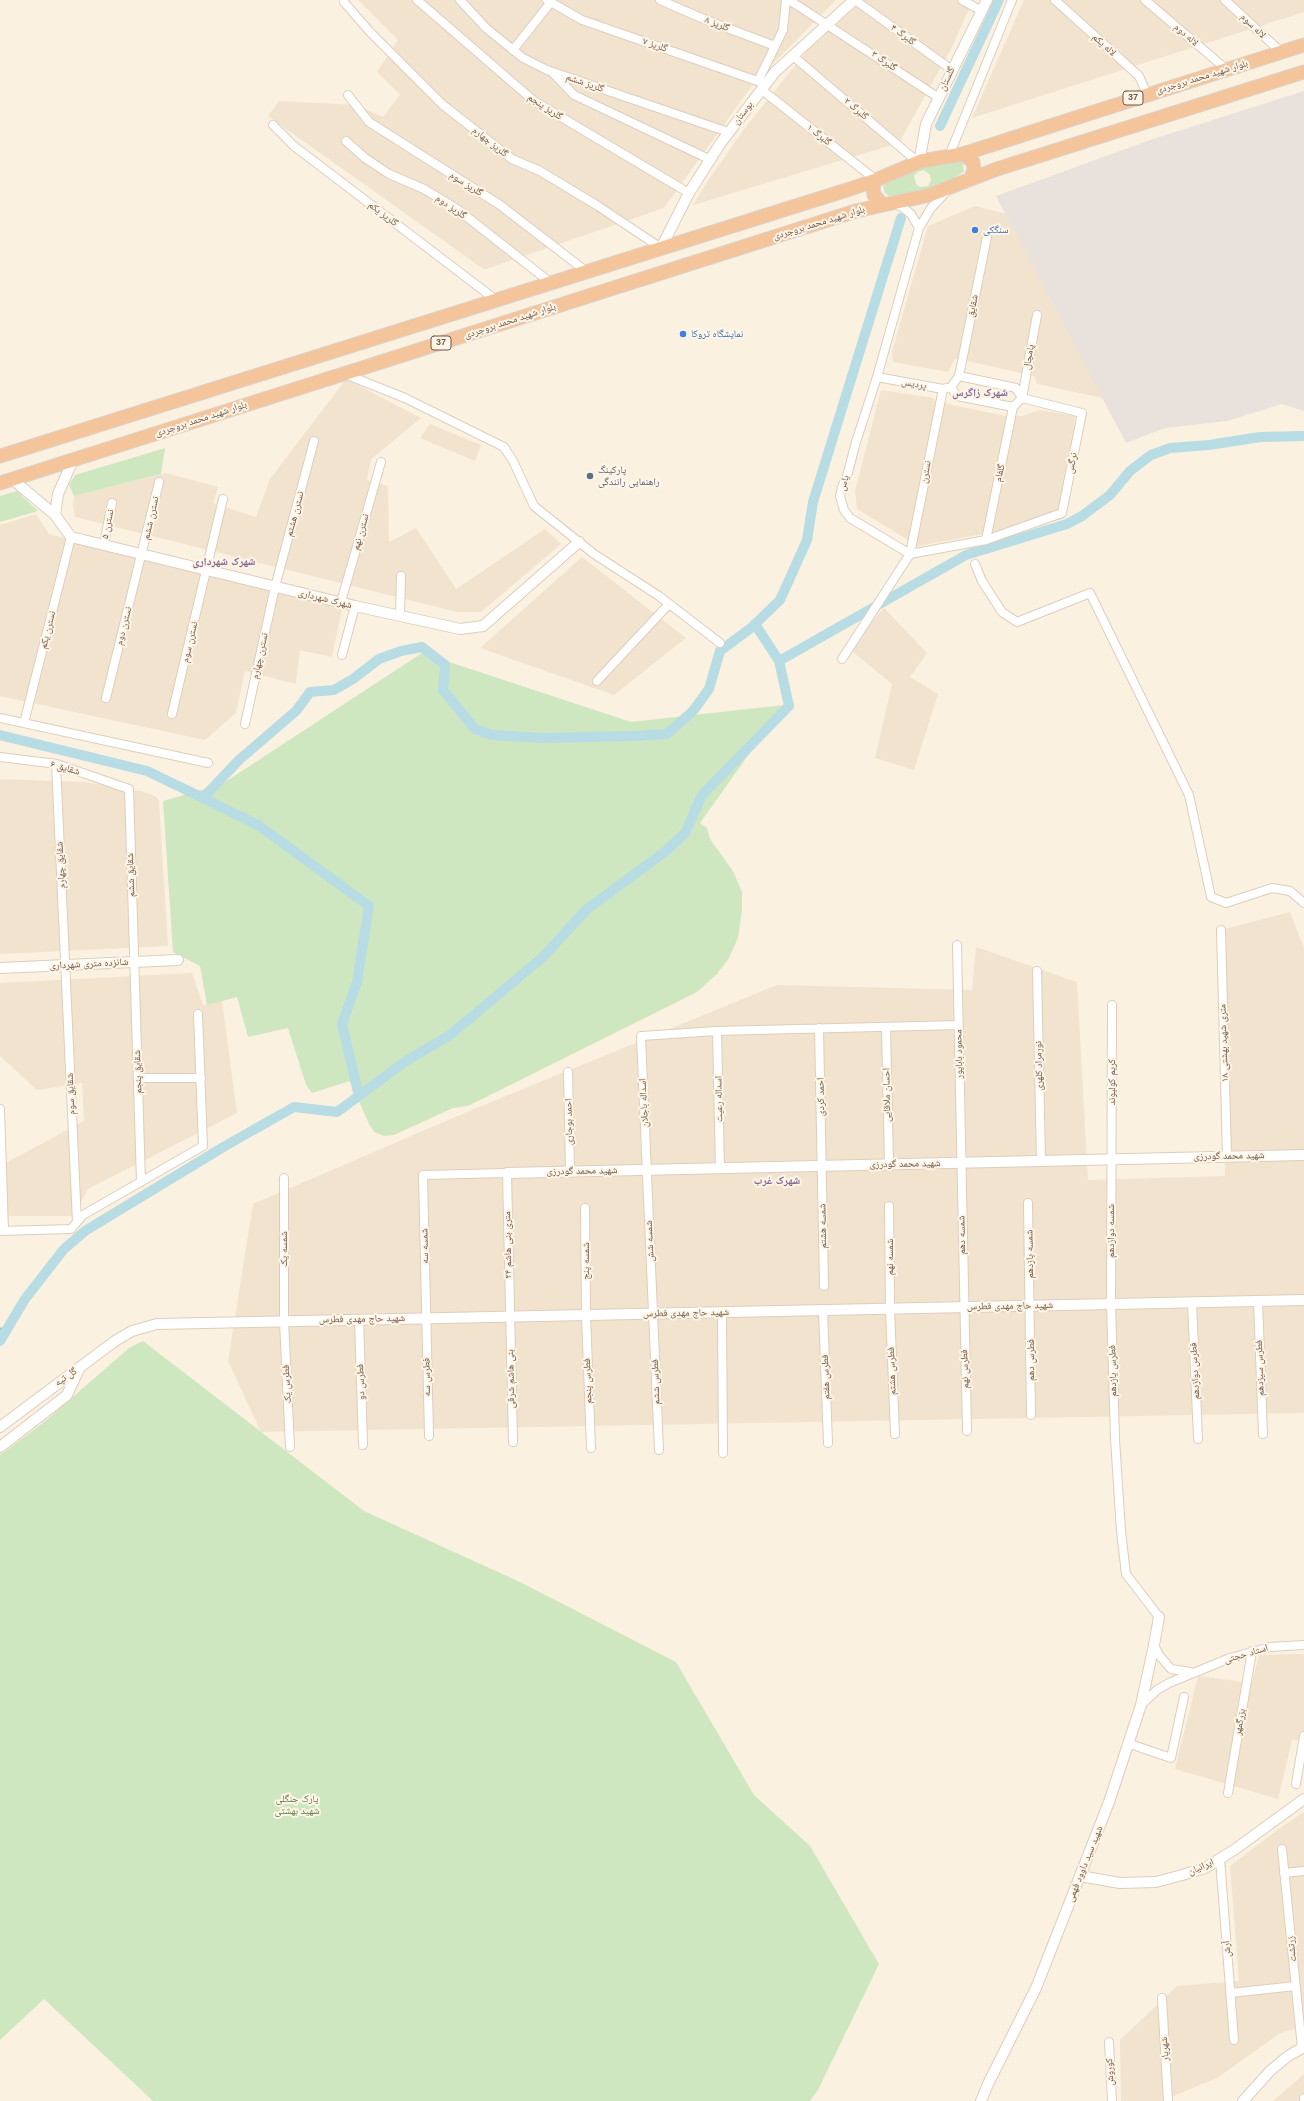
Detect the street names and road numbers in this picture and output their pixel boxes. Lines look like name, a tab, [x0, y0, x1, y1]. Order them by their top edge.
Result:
street label: لاله سوم	[1238, 11, 1268, 41]
street label: گلریز ۸	[703, 14, 731, 34]
street label: لاله دوم	[1171, 21, 1201, 49]
street label: گلبرگ ۴	[888, 22, 918, 48]
street label: لاله یکم	[1090, 31, 1118, 59]
street label: گلریز ۷	[641, 35, 669, 55]
street label: گلبرگ ۳	[869, 48, 899, 74]
street label: بلوار شهید محمد بروجردی	[1155, 57, 1249, 97]
street label: گلستان	[936, 65, 958, 93]
street label: گلریز ششم	[564, 71, 606, 95]
street label: گلریز پنجم	[525, 91, 565, 123]
road number: 37	[1123, 91, 1143, 105]
street label: گلبرگ ۲	[841, 95, 871, 123]
street label: بوستان	[730, 99, 756, 127]
street label: گلبرگ ۱	[804, 122, 834, 148]
street label: گلریز چهارم	[470, 124, 510, 160]
street label: گلریز سوم	[447, 169, 485, 199]
street label: گلریز دوم	[433, 192, 469, 222]
street label: گلریز یکم	[366, 199, 400, 229]
street label: بلوار شهید محمد بروجردی	[772, 203, 866, 243]
street label: شقایق	[965, 294, 981, 318]
street label: بلوار شهید محمد بروجردی	[463, 301, 557, 341]
road number: 37	[431, 336, 451, 350]
street label: پامچال	[1021, 343, 1037, 371]
street label: پردیس	[901, 376, 927, 392]
street label: بلوار شهید محمد بروجردی	[154, 399, 248, 439]
street label: نرگس	[1064, 451, 1080, 475]
street label: نسترن	[918, 460, 934, 484]
street label: گلفام	[992, 463, 1008, 483]
street label: یاس	[836, 473, 852, 493]
street label: نسترن هشتم	[283, 490, 307, 538]
street label: نسترن ششم	[140, 495, 162, 541]
street label: نسترن ۵	[99, 508, 117, 540]
street label: نسترن نهم	[350, 512, 372, 552]
street label: شهرک شهرداری	[297, 586, 353, 612]
street label: نسترن دوم	[113, 605, 135, 647]
street label: نسترن یکم	[37, 610, 59, 650]
street label: نسترن سوم	[179, 620, 201, 664]
street label: نسترن چهارم	[249, 632, 271, 680]
street label: شقایق ۶	[49, 758, 81, 778]
street label: شقایق چهارم	[54, 841, 68, 889]
street label: شقایق ششم	[124, 853, 138, 897]
street label: شانزده متری شهرداری	[49, 956, 129, 972]
street label: ۱۸ متری شهید بهشتی	[1217, 1004, 1231, 1082]
street label: محمود باباپور	[953, 1029, 965, 1079]
street label: نورمراد کلهری	[1033, 1041, 1045, 1091]
street label: شقایق پنجم	[131, 1050, 145, 1094]
street label: کریم کولیوند	[1106, 1059, 1118, 1105]
street label: احسان ملاقایی	[881, 1068, 893, 1122]
street label: شقایق سوم	[64, 1073, 78, 1115]
street label: اسداله رعیت	[713, 1076, 725, 1122]
street label: احمد کردی	[815, 1077, 827, 1117]
street label: اسداله باجلان	[637, 1078, 651, 1128]
street label: احمد بوجاری	[563, 1099, 575, 1145]
street label: شهید محمد گودرزی	[1193, 1149, 1265, 1163]
street label: شهید محمد گودرزی	[869, 1157, 941, 1171]
street label: شهید محمد گودرزی	[546, 1164, 618, 1178]
street label: شمسه هشتم	[817, 1203, 829, 1249]
street label: شمسه دوازدهم	[1105, 1204, 1117, 1258]
street label: ۲۴ متری بنی هاشم	[501, 1211, 515, 1279]
street label: شمسه دهم	[956, 1215, 968, 1255]
street label: شمسه شش	[643, 1220, 657, 1262]
street label: شمسه سه	[419, 1228, 431, 1264]
street label: شمسه یازدهم	[1024, 1229, 1036, 1279]
street label: شمسه یک	[278, 1231, 290, 1267]
street label: شمسه نهم	[884, 1239, 896, 1275]
street label: شمسه پنج	[580, 1242, 592, 1280]
street label: شهید حاج مهدی فطرس	[967, 1299, 1053, 1313]
street label: شهید حاج مهدی فطرس	[643, 1306, 729, 1320]
street label: شهید حاج مهدی فطرس	[319, 1312, 405, 1326]
street label: فطرس دهم	[1025, 1339, 1037, 1381]
street label: فطرس سیزدهم	[1253, 1340, 1267, 1396]
street label: فطرس دوازدهم	[1188, 1342, 1202, 1400]
street label: فطرس یازدهم	[1107, 1345, 1119, 1397]
street label: فطرس هشتم	[885, 1347, 899, 1395]
street label: بنی هاشم شرقی	[504, 1349, 518, 1409]
street label: فطرس نهم	[958, 1349, 972, 1389]
street label: فطرس هفتم	[819, 1354, 833, 1400]
street label: فطرس سه	[421, 1358, 433, 1396]
street label: فطرس پنجم	[581, 1358, 595, 1404]
street label: فطرس ششم	[649, 1359, 663, 1405]
street label: فطرس یک	[280, 1364, 294, 1404]
street label: فطرس دو	[354, 1364, 368, 1400]
street label: گل تپه	[53, 1365, 79, 1389]
street label: استاد حجتی	[1222, 1642, 1270, 1666]
street label: بزرگمهر	[1232, 1708, 1248, 1736]
street label: شهید سید داوود فهمی	[1064, 1824, 1106, 1904]
street label: ایرانیان	[1186, 1856, 1216, 1878]
street label: زرتشت	[1285, 1935, 1299, 1963]
street label: آرش	[1220, 1940, 1234, 1958]
street label: شهریار	[1158, 2036, 1172, 2062]
street label: کوروش	[1103, 2058, 1117, 2086]

